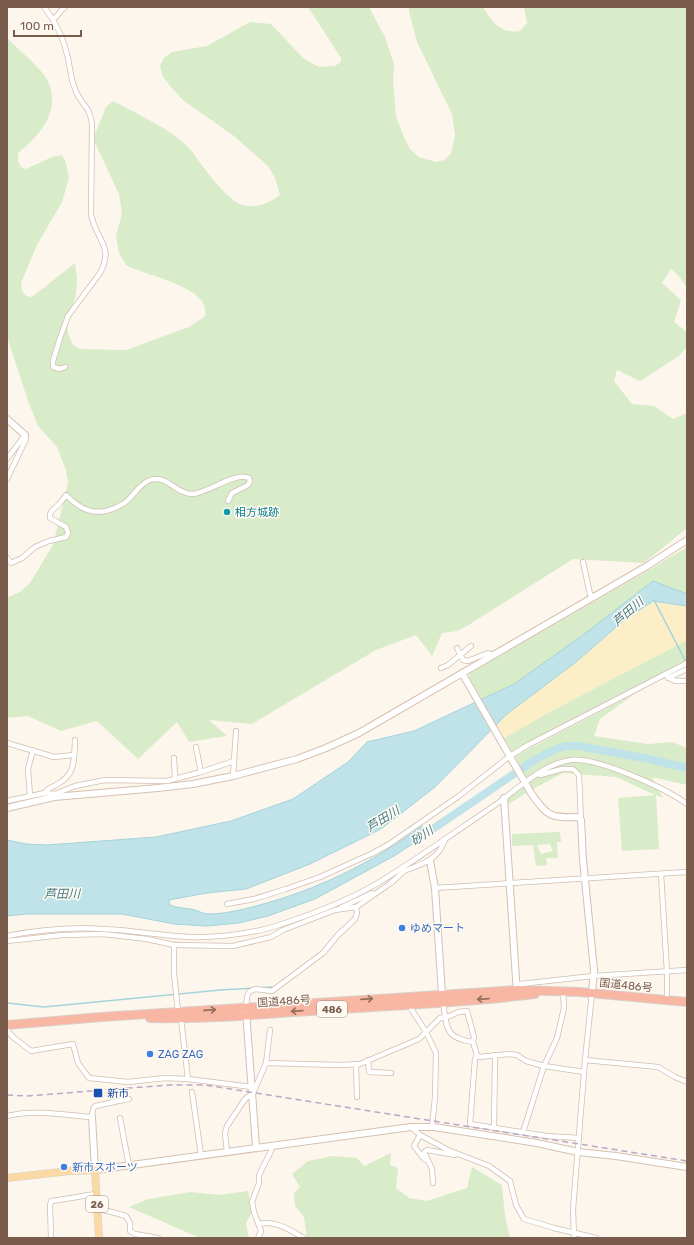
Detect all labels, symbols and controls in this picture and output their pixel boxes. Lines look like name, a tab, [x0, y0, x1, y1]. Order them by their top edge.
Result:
scale bar	[14, 12, 81, 38]
text: 100 m	[20, 19, 54, 33]
place label: 相方城跡	[235, 506, 279, 519]
marker: 相方城跡	[222, 507, 232, 517]
water label: 芦田川	[610, 594, 648, 629]
water label: 芦田川	[364, 802, 404, 834]
water label: 砂川	[408, 822, 438, 849]
water label: 芦田川	[44, 887, 82, 901]
place label: ゆめマート	[410, 922, 465, 935]
marker: ゆめマート	[397, 923, 407, 933]
street label: 国道486号	[599, 976, 653, 995]
street label: 国道486号	[257, 993, 311, 1010]
one-way arrow	[360, 996, 373, 1003]
one-way arrow	[477, 996, 490, 1003]
road number: 486	[317, 1001, 347, 1017]
one-way arrow	[203, 1006, 216, 1013]
one-way arrow	[291, 1008, 304, 1015]
place label: ZAG ZAG	[158, 1048, 203, 1061]
marker: ZAG ZAG	[145, 1049, 155, 1059]
marker: 新市	[92, 1087, 104, 1099]
place label: 新市	[107, 1087, 129, 1100]
place label: 新市スポーツ	[72, 1161, 138, 1174]
marker: 新市スポーツ	[59, 1162, 69, 1172]
road number: 26	[86, 1196, 108, 1212]

